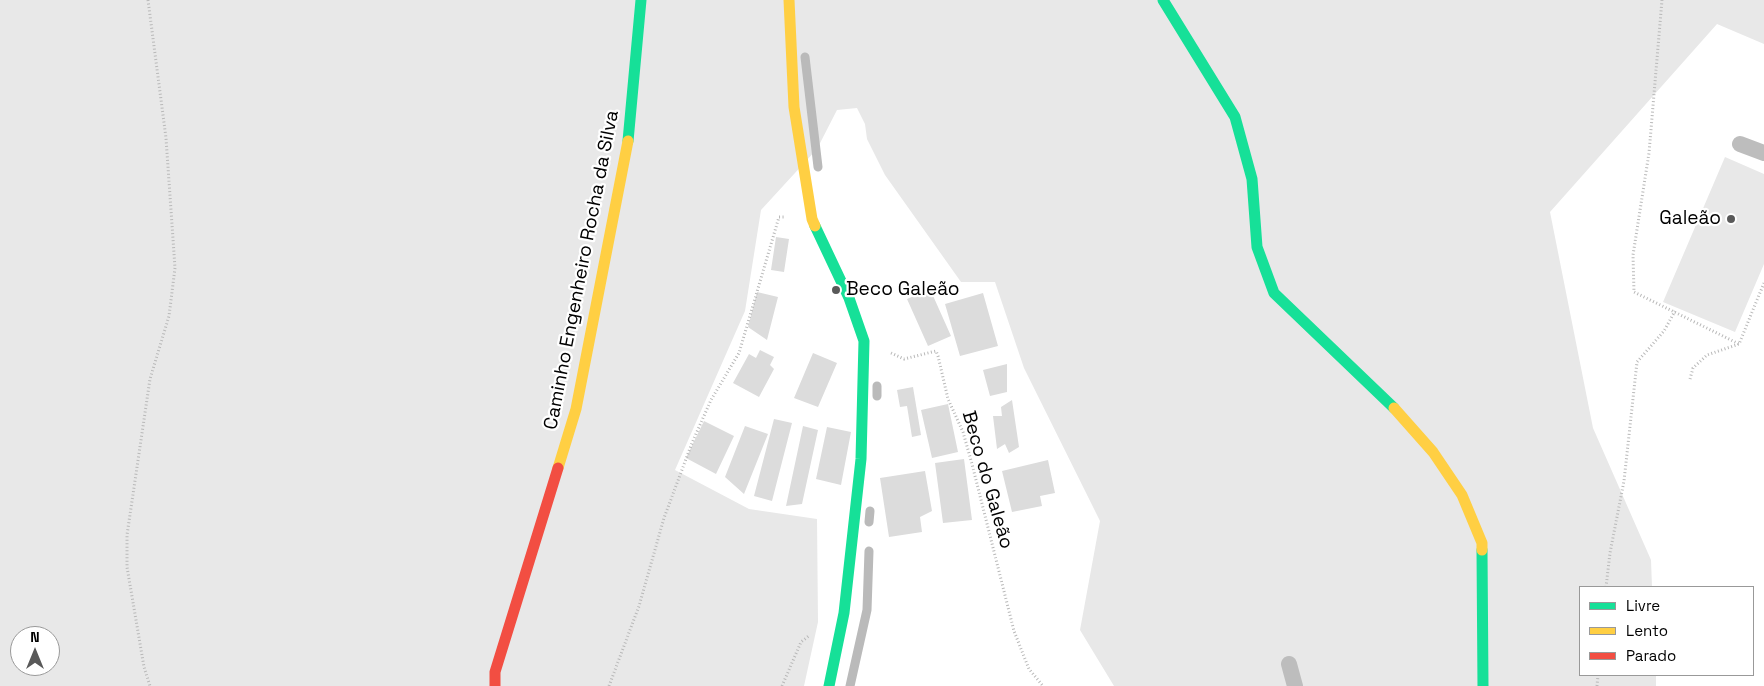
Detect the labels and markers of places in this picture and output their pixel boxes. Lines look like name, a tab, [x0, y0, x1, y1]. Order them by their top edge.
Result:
place label: Galeão	[1659, 208, 1721, 230]
marker: Galeão	[1725, 213, 1737, 225]
place label: Beco Galeão	[846, 279, 960, 301]
marker: Beco Galeão	[830, 284, 842, 296]

